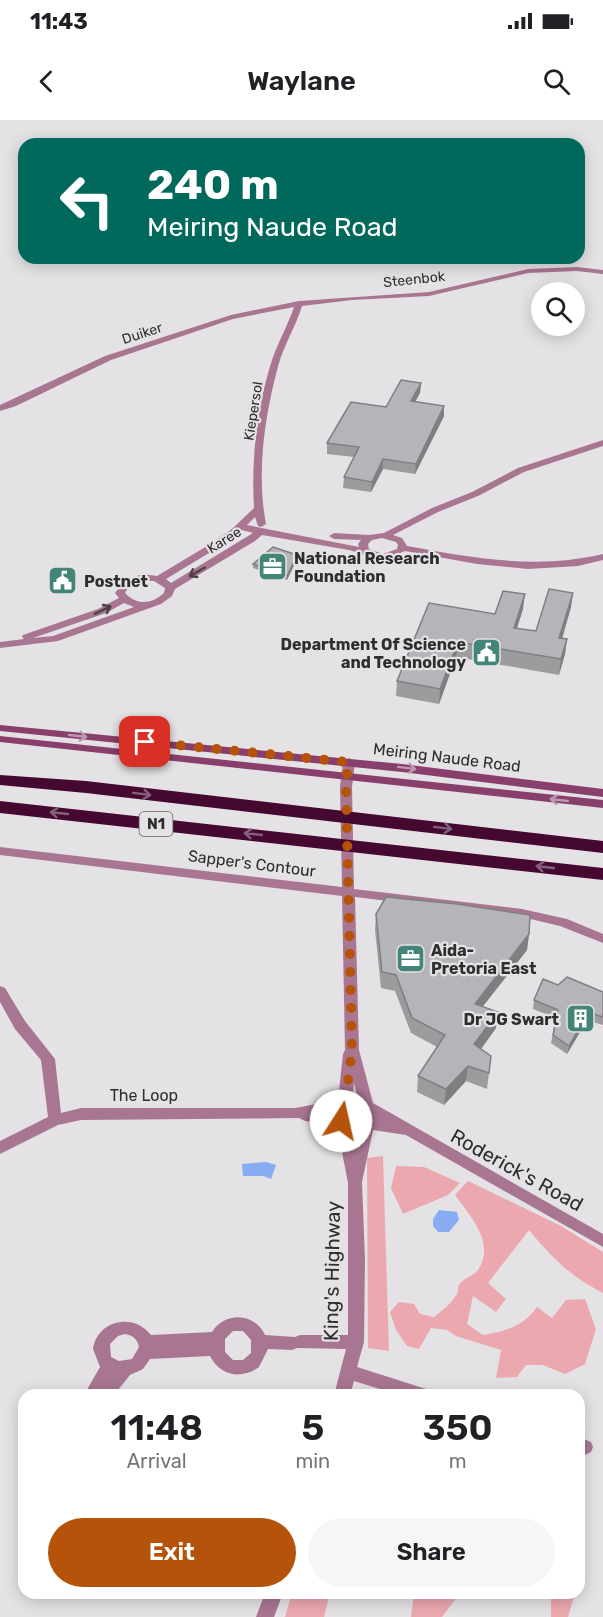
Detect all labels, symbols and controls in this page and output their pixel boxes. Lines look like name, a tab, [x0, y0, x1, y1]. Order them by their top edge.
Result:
text: 11:43	[30, 8, 88, 35]
icon: back	[30, 65, 63, 98]
text: Waylane	[247, 65, 356, 97]
icon: search	[540, 65, 573, 98]
text: 240 m	[147, 160, 279, 210]
icon: left	[48, 162, 126, 240]
text: Meiring Naude Road	[147, 211, 398, 243]
street label: Steenbok	[382, 268, 447, 291]
map controls	[531, 282, 585, 336]
button: search	[531, 282, 585, 336]
street label: Duiker	[120, 319, 165, 348]
street label: Kiepersol	[240, 380, 267, 442]
street label: Karee	[204, 523, 245, 557]
place label: National Research Foundation	[294, 549, 440, 586]
office icon: National Research Foundation	[257, 551, 289, 583]
public building icon: Postnet	[47, 565, 79, 597]
one-way arrow	[189, 567, 207, 578]
place label: Postnet	[84, 572, 149, 591]
one-way arrow	[94, 603, 112, 615]
place label: Department Of Science and Technology	[281, 635, 466, 672]
public building icon: Department Of Science and Technology	[471, 637, 503, 669]
pin	[119, 716, 170, 767]
icon: arrive	[128, 725, 161, 758]
one-way arrow	[68, 730, 88, 741]
street label: Meiring Naude Road	[372, 739, 522, 776]
one-way arrow	[396, 763, 416, 774]
one-way arrow	[131, 789, 151, 800]
one-way arrow	[550, 794, 570, 805]
one-way arrow	[50, 807, 70, 818]
road number: N1	[140, 812, 172, 836]
one-way arrow	[433, 823, 453, 834]
one-way arrow	[244, 829, 264, 840]
street label: Sapper's Contour	[187, 846, 317, 881]
one-way arrow	[535, 861, 555, 872]
place label: Aida- Pretoria East	[431, 941, 537, 978]
office icon: Aida- Pretoria East	[394, 943, 426, 975]
building icon: Dr JG Swart	[564, 1003, 596, 1035]
place label: Dr JG Swart	[464, 1010, 560, 1029]
street label: The Loop	[110, 1086, 178, 1105]
position arrow	[309, 1089, 373, 1153]
street label: Roderick's Road	[447, 1124, 587, 1216]
street label: King's Highway	[319, 1201, 345, 1341]
text: 11:48	[110, 1406, 203, 1449]
text: 5	[301, 1406, 324, 1449]
text: 350	[423, 1406, 493, 1449]
text: Arrival	[127, 1449, 187, 1473]
text: min	[295, 1449, 330, 1473]
text: m	[449, 1449, 466, 1473]
button: Exit	[48, 1518, 296, 1587]
button: Share	[308, 1518, 555, 1587]

